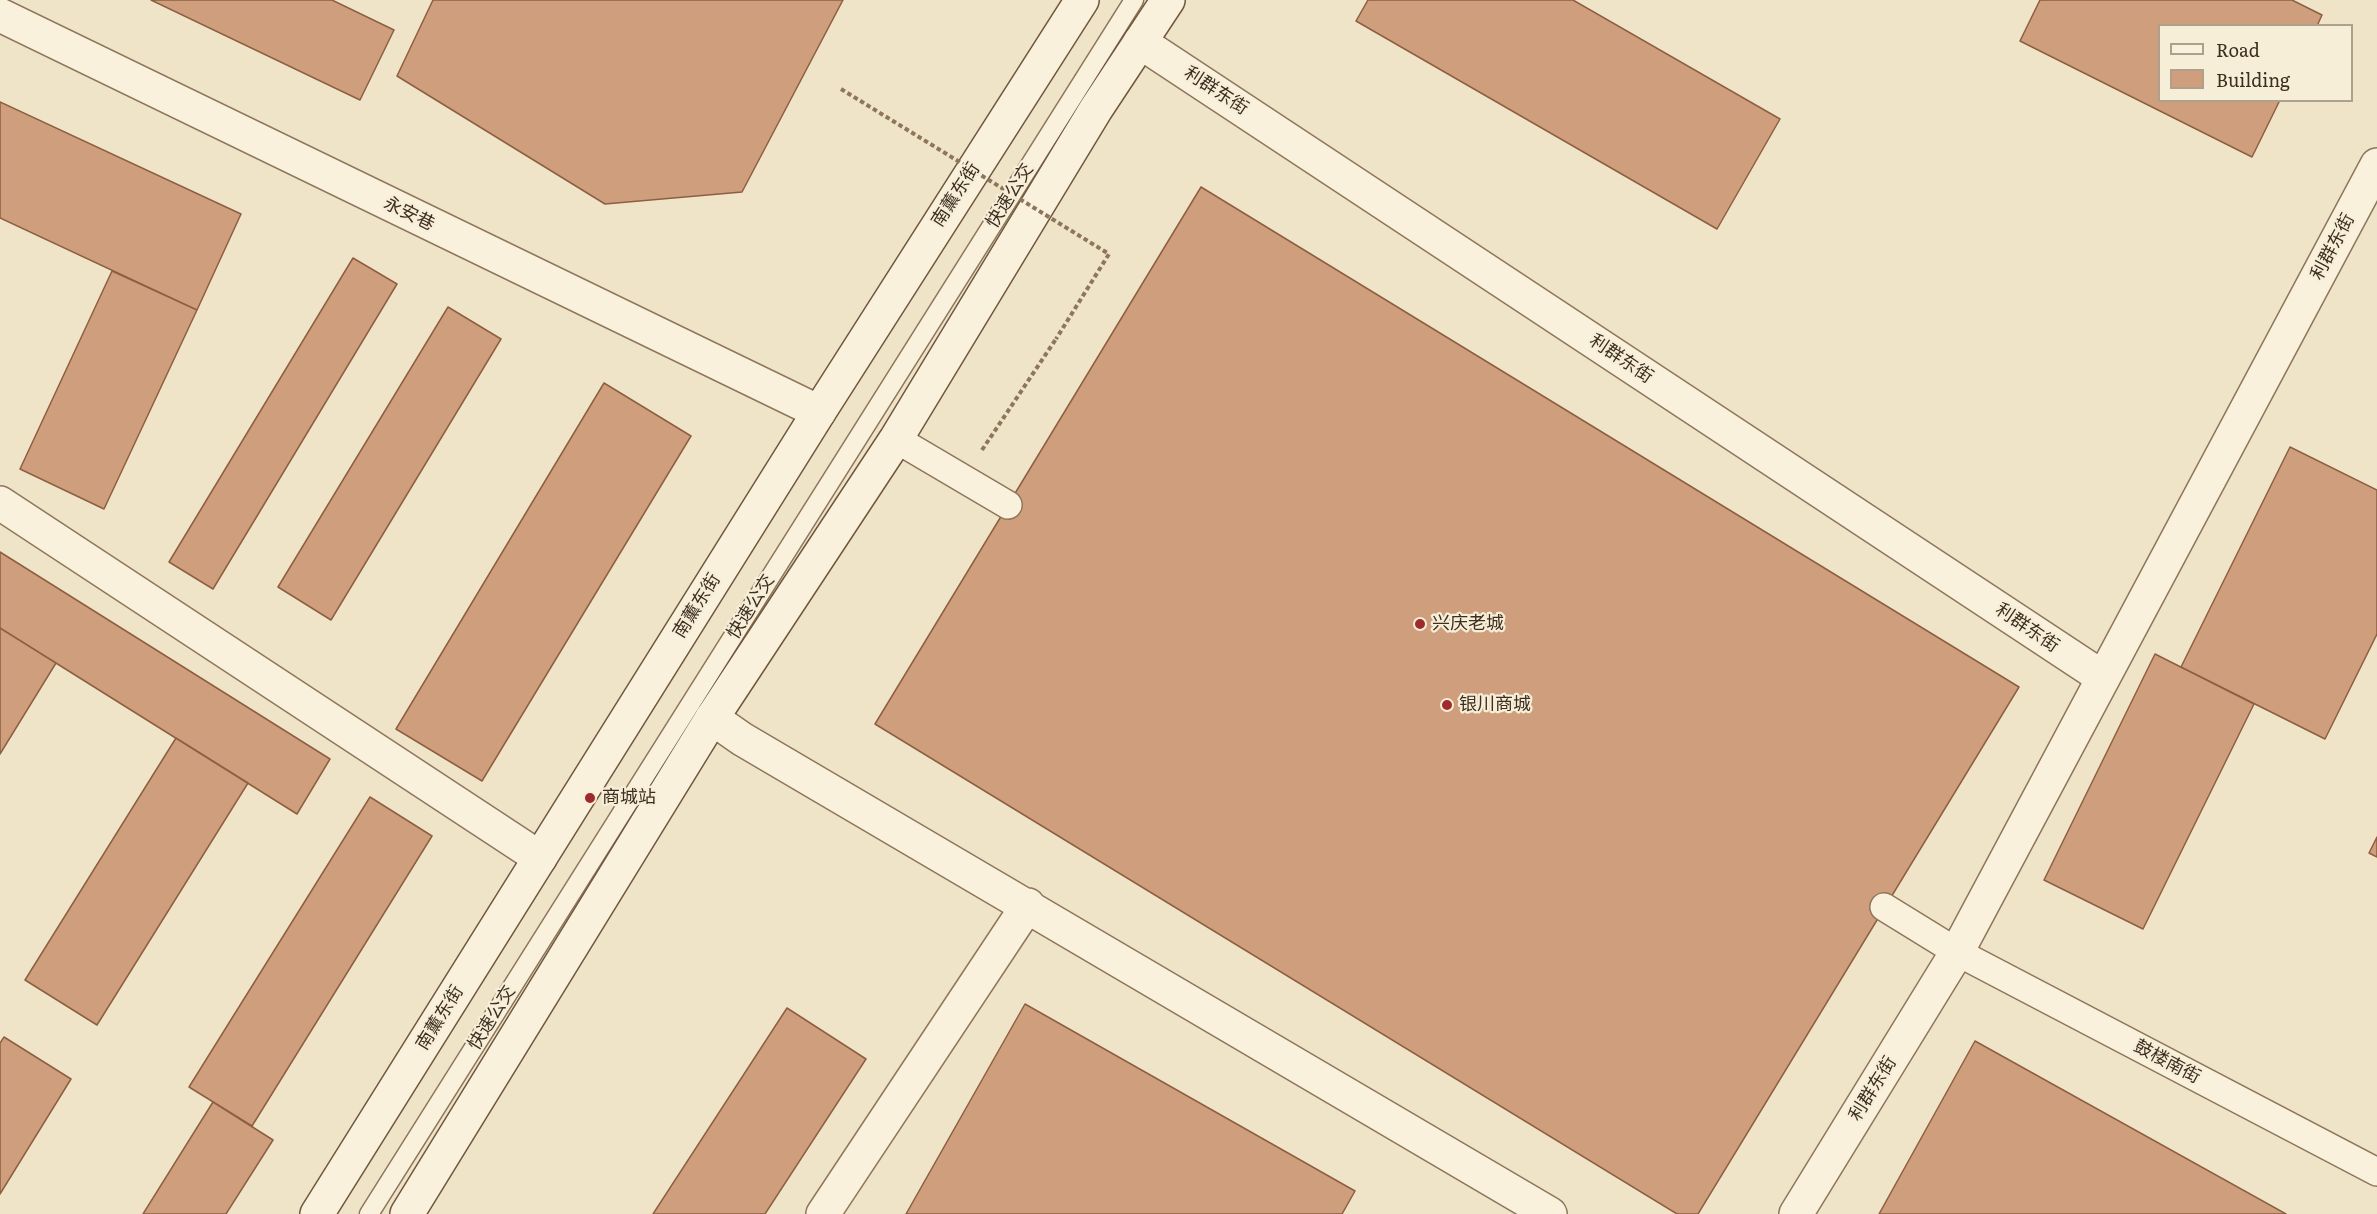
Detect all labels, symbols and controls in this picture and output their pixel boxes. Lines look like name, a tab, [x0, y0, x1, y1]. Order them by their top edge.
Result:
legend	[2158, 24, 2353, 102]
text: Road	[2216, 36, 2260, 63]
street label: 利群东街	[1180, 62, 1252, 120]
text: Building	[2216, 66, 2290, 93]
street label: 南薰东街	[927, 159, 985, 231]
street label: 快速公交	[982, 160, 1038, 232]
street label: 永安巷	[380, 192, 438, 236]
street label: 利群东街	[2307, 210, 2359, 284]
street label: 利群东街	[1585, 330, 1657, 388]
street label: 南薰东街	[669, 570, 725, 642]
street label: 快速公交	[723, 571, 779, 643]
street label: 利群东街	[1991, 599, 2063, 657]
place label: 兴庆老城	[1432, 613, 1504, 635]
marker: 兴庆老城	[1413, 617, 1427, 631]
place label: 银川商城	[1459, 694, 1531, 716]
marker: 银川商城	[1440, 698, 1454, 712]
place label: 商城站	[602, 787, 656, 809]
marker: 商城站	[583, 791, 597, 805]
street label: 南薰东街	[412, 982, 468, 1054]
street label: 快速公交	[464, 982, 520, 1054]
street label: 鼓楼南街	[2130, 1036, 2204, 1088]
street label: 利群东街	[1845, 1053, 1901, 1125]

